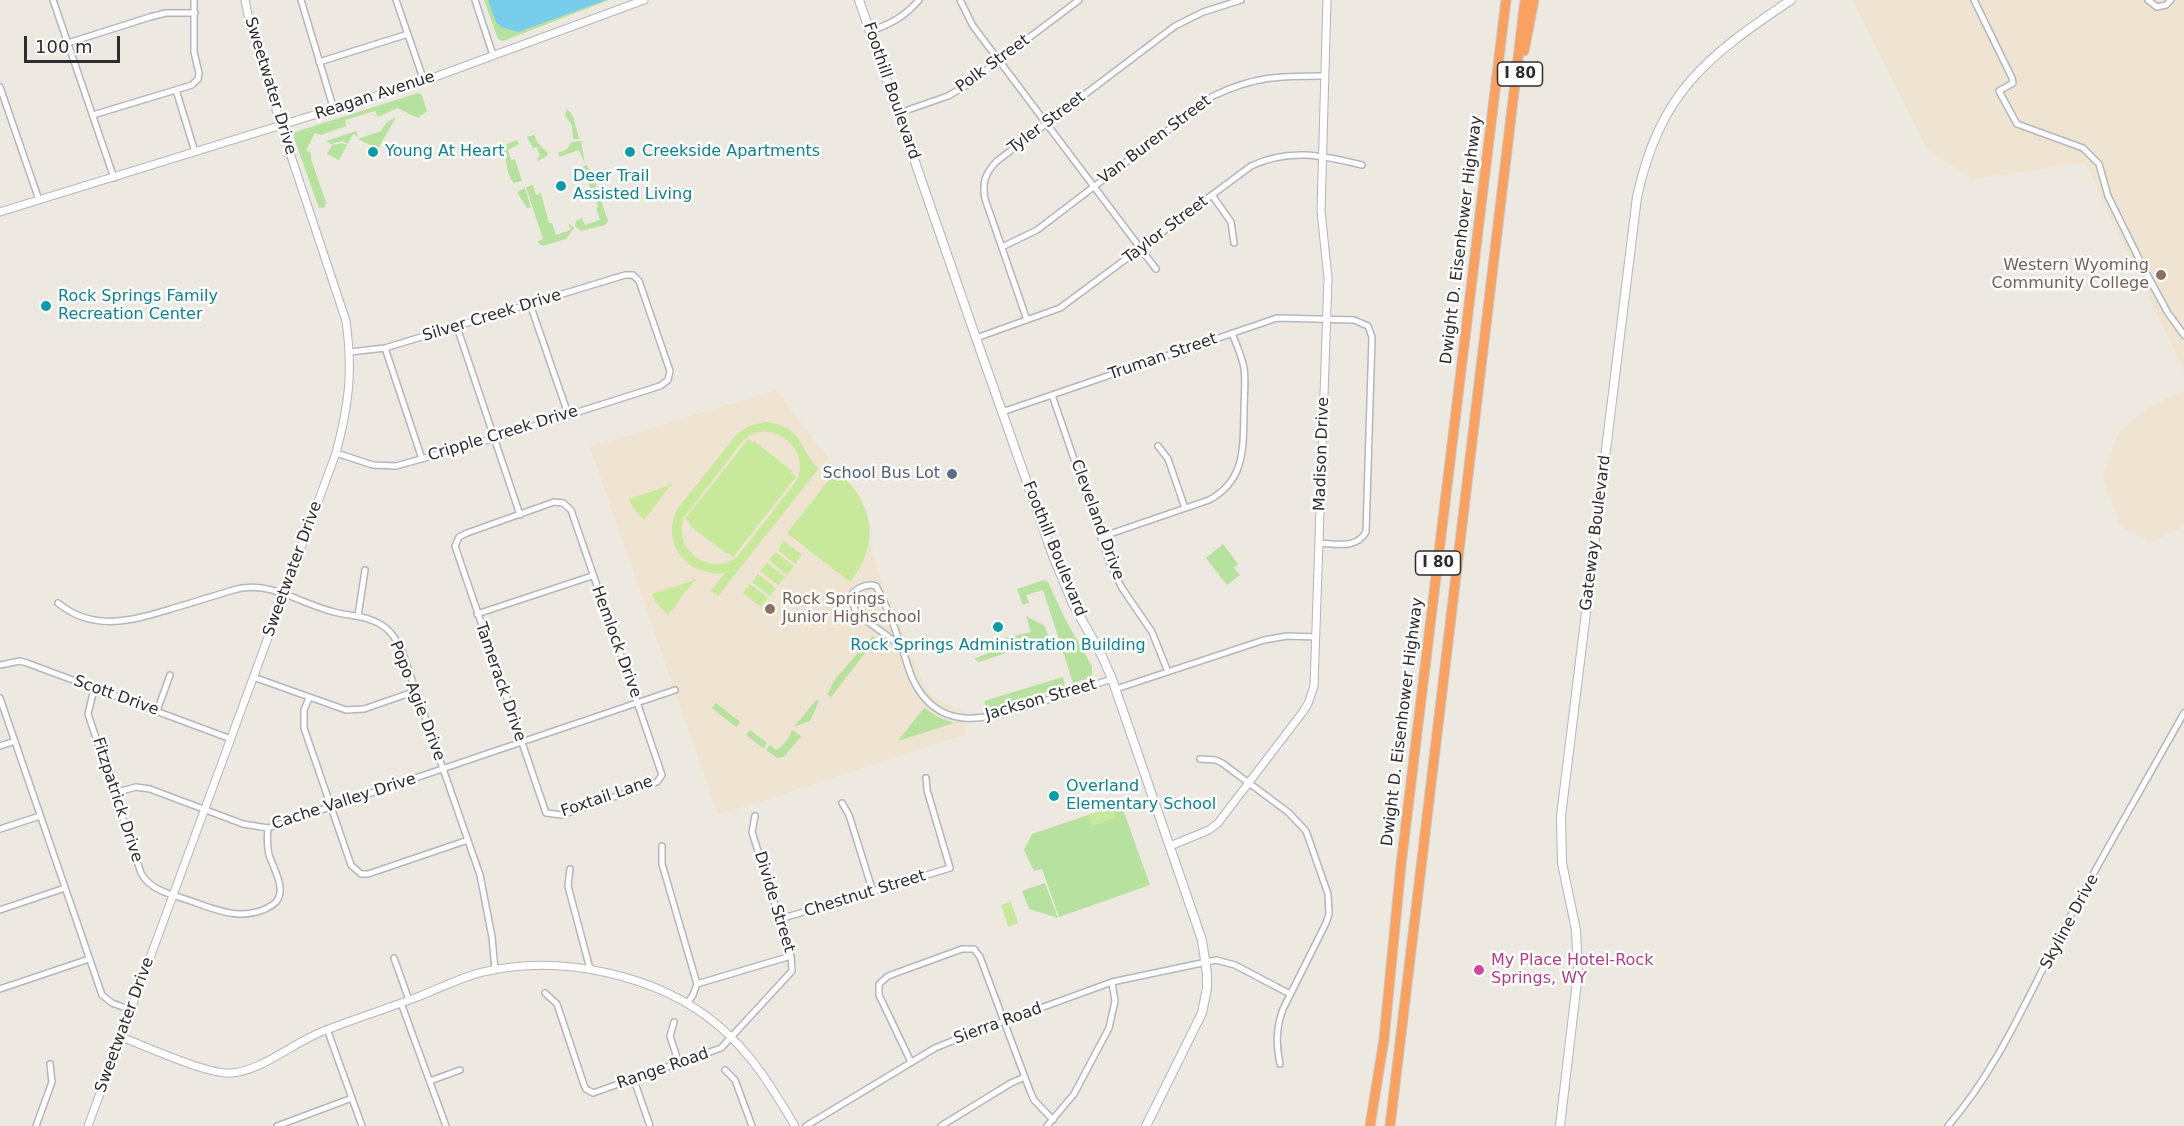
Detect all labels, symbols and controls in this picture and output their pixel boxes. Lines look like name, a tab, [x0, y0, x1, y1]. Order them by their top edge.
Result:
street label: Sweetwater Drive	[240, 15, 300, 157]
street label: Foothill Boulevard	[858, 20, 924, 162]
scale bar	[27, 24, 123, 62]
street label: Polk Street	[952, 31, 1034, 97]
text: 100 m	[35, 36, 93, 57]
road number: I 80	[1498, 62, 1543, 86]
street label: Reagan Avenue	[313, 68, 437, 124]
street label: Tyler Street	[1005, 88, 1089, 158]
street label: Van Buren Street	[1095, 91, 1215, 189]
street label: Dwight D. Eisenhower Highway	[1437, 114, 1487, 366]
place label: Young At Heart	[385, 142, 505, 162]
place label: Creekside Apartments	[642, 142, 820, 162]
marker: Young At Heart	[366, 145, 380, 159]
marker: Creekside Apartments	[623, 145, 637, 159]
place label: Deer Trail Assisted Living	[573, 167, 692, 205]
marker: Deer Trail Assisted Living	[554, 179, 568, 193]
street label: Taylor Street	[1120, 192, 1212, 268]
place label: Western Wyoming Community College	[1992, 256, 2149, 294]
marker: Western Wyoming Community College	[2154, 268, 2168, 282]
street label: Silver Creek Drive	[420, 286, 564, 346]
place label: Rock Springs Family Recreation Center	[58, 287, 218, 325]
marker: Rock Springs Family Recreation Center	[39, 299, 53, 313]
street label: Truman Street	[1106, 329, 1220, 385]
street label: Madison Drive	[1310, 397, 1334, 511]
street label: Cripple Creek Drive	[426, 402, 580, 466]
street label: Gateway Boulevard	[1577, 454, 1615, 612]
street label: Cleveland Drive	[1066, 457, 1128, 583]
place label: School Bus Lot	[823, 464, 940, 484]
marker: School Bus Lot	[945, 467, 959, 481]
street label: Foothill Boulevard	[1018, 479, 1090, 619]
street label: Sweetwater Drive	[260, 499, 326, 639]
road number: I 80	[1416, 551, 1460, 575]
street label: Hemlock Drive	[587, 584, 645, 700]
place label: Rock Springs Junior Highschool	[782, 590, 921, 628]
street label: Dwight D. Eisenhower Highway	[1378, 596, 1428, 848]
marker: Rock Springs Junior Highschool	[763, 602, 777, 616]
street label: Tamerack Drive	[471, 620, 529, 744]
marker: Rock Springs Administration Building	[991, 620, 1005, 634]
place label: Rock Springs Administration Building	[850, 636, 1146, 656]
street label: Popo Agie Drive	[385, 638, 449, 764]
street label: Scott Drive	[71, 672, 161, 720]
street label: Jackson Street	[983, 675, 1099, 725]
street label: Fitzpatrick Drive	[88, 735, 146, 865]
street label: Cache Valley Drive	[270, 770, 418, 834]
street label: Foxtail Lane	[558, 772, 656, 822]
place label: Overland Elementary School	[1066, 777, 1216, 815]
marker: Overland Elementary School	[1047, 789, 1061, 803]
street label: Divide Street	[750, 849, 798, 955]
street label: Chestnut Street	[802, 866, 928, 922]
street label: Skyline Drive	[2037, 871, 2103, 973]
place label: My Place Hotel-Rock Springs, WY	[1491, 951, 1653, 989]
street label: Sweetwater Drive	[92, 955, 158, 1095]
marker: My Place Hotel-Rock Springs, WY	[1472, 963, 1486, 977]
street label: Sierra Road	[951, 999, 1045, 1049]
street label: Range Road	[615, 1044, 711, 1094]

